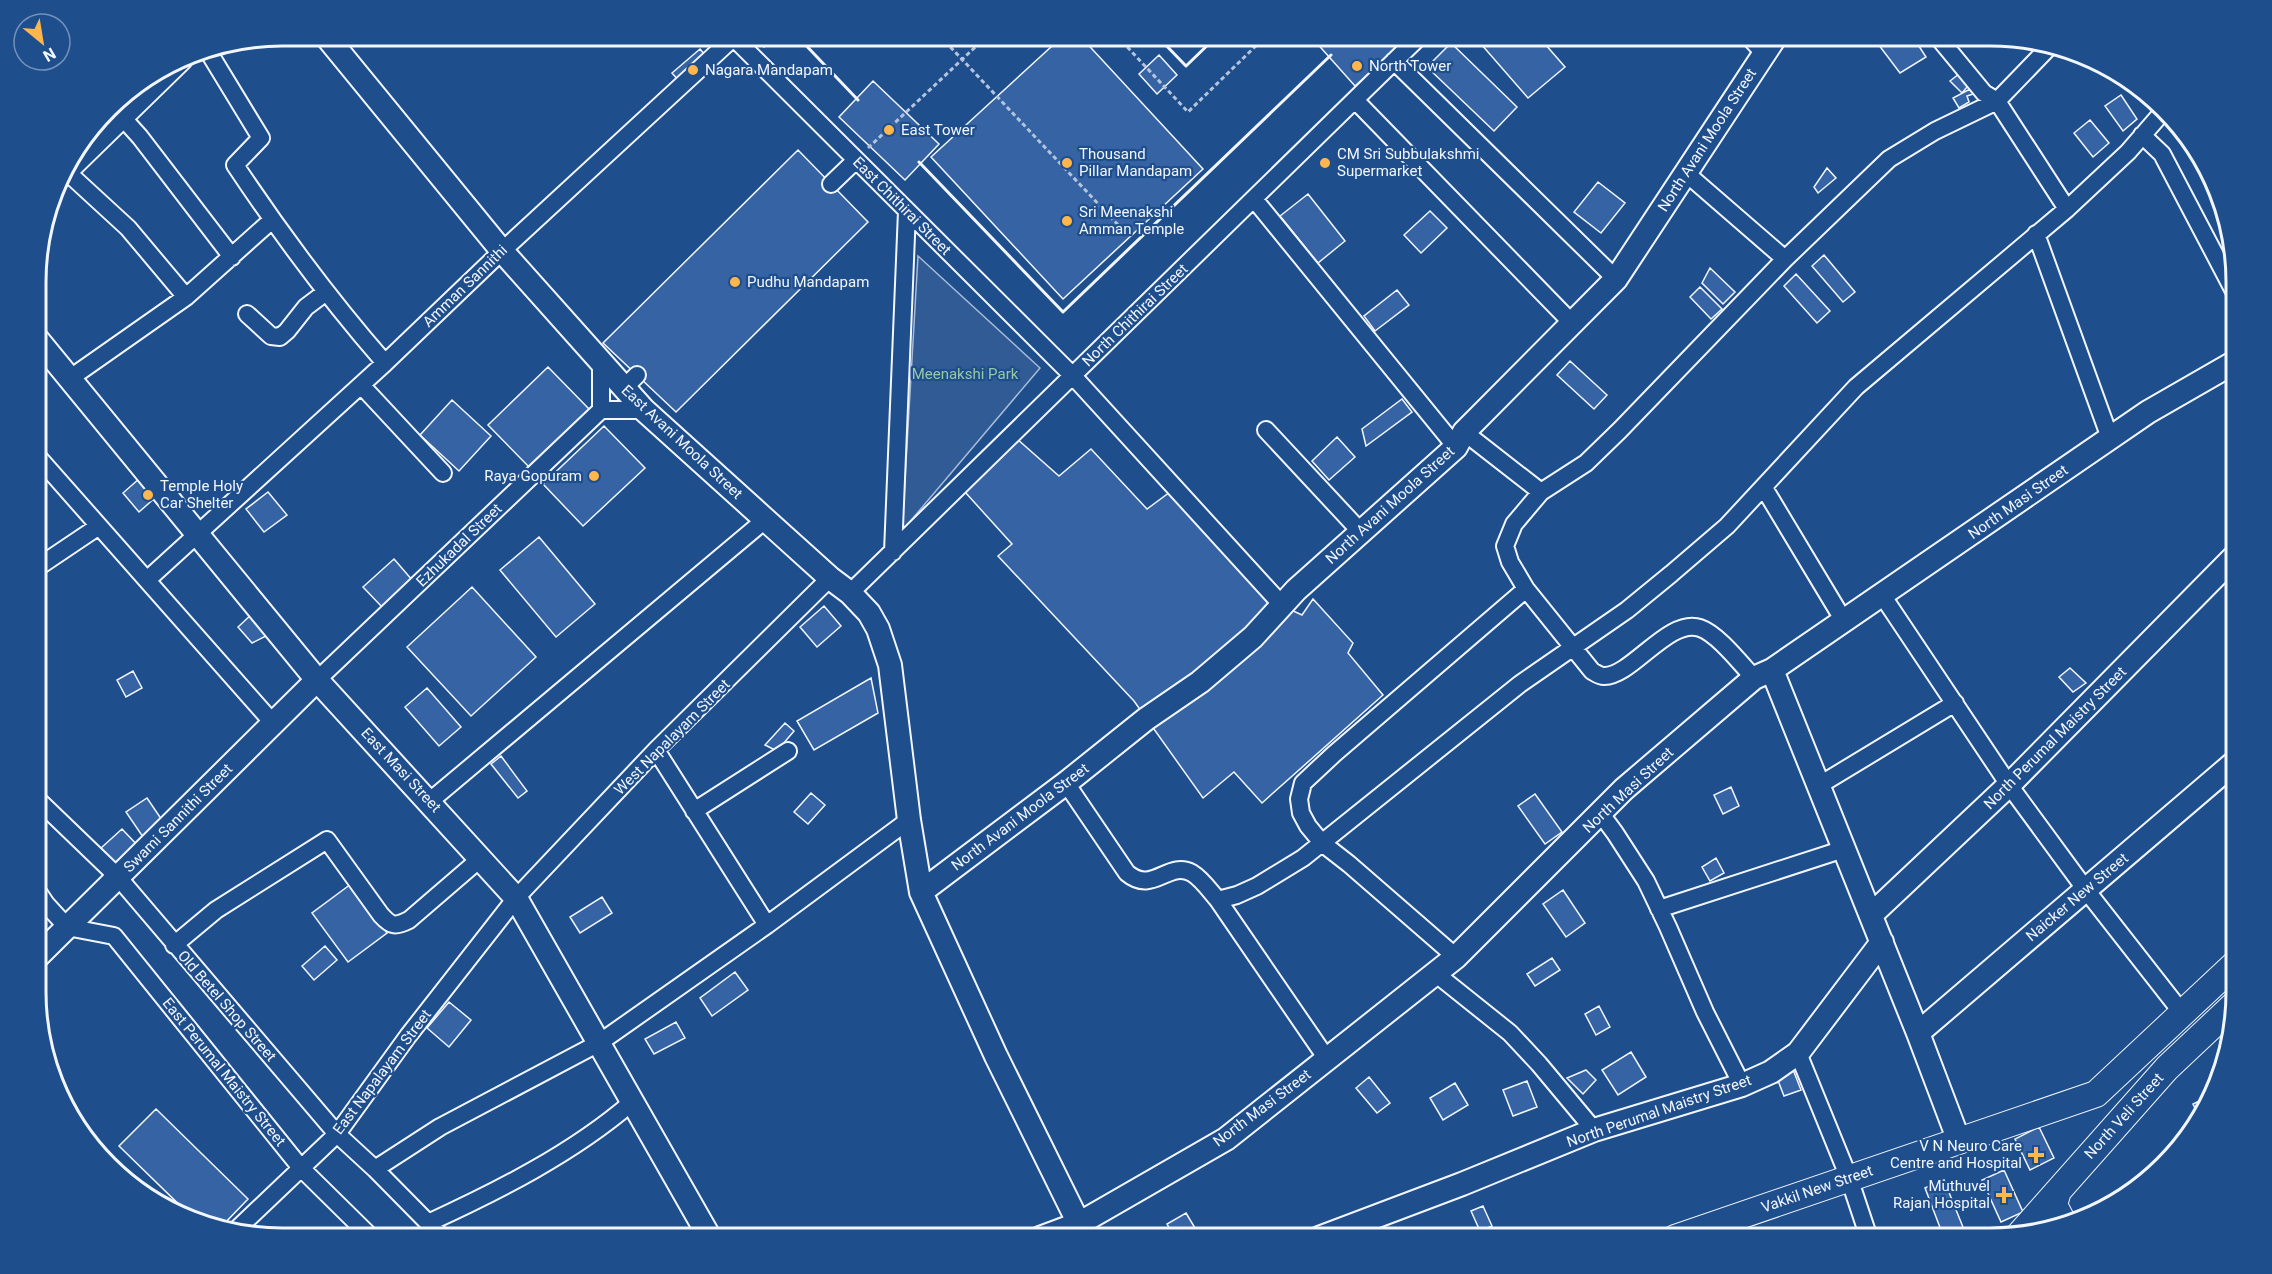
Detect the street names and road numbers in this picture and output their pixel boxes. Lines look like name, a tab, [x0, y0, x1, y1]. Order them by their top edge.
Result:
street label: North Avani Moola Street	[1654, 65, 1760, 215]
street label: East Chithirai Street	[849, 153, 955, 259]
street label: Amman Sannithi	[419, 241, 511, 331]
street label: North Chithirai Street	[1078, 260, 1192, 370]
street label: East Avani Moola Street	[618, 381, 746, 503]
street label: North Avani Moola Street	[1322, 442, 1458, 568]
street label: North Masi Street	[1965, 461, 2071, 543]
street label: Ezhukadal Street	[413, 500, 506, 590]
street label: North Perumal Maistry Street	[1980, 663, 2130, 813]
street label: West Napalayam Street	[610, 675, 734, 799]
street label: East Masi Street	[357, 724, 445, 816]
street label: North Masi Street	[1579, 743, 1677, 837]
street label: North Avani Moola Street	[948, 759, 1092, 875]
street label: Swami Sannithi Street	[120, 760, 236, 876]
street label: Naicker New Street	[2022, 849, 2132, 945]
street label: Old Betel Shop Street	[174, 947, 280, 1065]
street label: East Perumal Maistry Street	[159, 994, 289, 1150]
street label: East Napalayam Street	[329, 1006, 435, 1138]
street label: North Masi Street	[1210, 1065, 1314, 1151]
street label: North Veli Street	[2081, 1069, 2167, 1163]
street label: North Perumal Maistry Street	[1564, 1071, 1754, 1151]
street label: Vakkil New Street	[1759, 1161, 1875, 1217]

